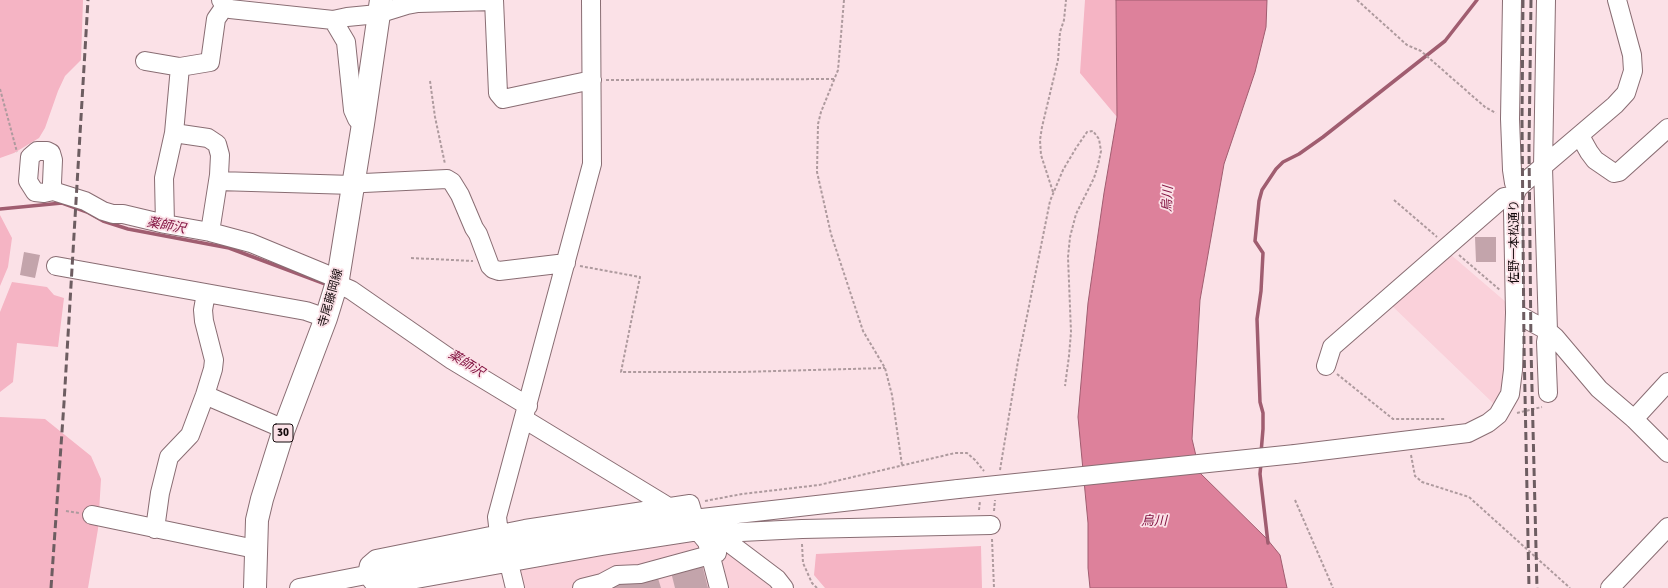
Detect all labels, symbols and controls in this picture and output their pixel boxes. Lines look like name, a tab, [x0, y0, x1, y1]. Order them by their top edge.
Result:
water label: 烏川	[1160, 186, 1176, 212]
street label: 佐野一本松通り	[1508, 200, 1522, 284]
water label: 薬師沢	[145, 215, 187, 237]
street label: 寺尾藤岡線	[316, 267, 346, 329]
water label: 薬師沢	[445, 347, 487, 381]
road number: 30	[273, 424, 293, 442]
water label: 烏川	[1141, 514, 1167, 530]

